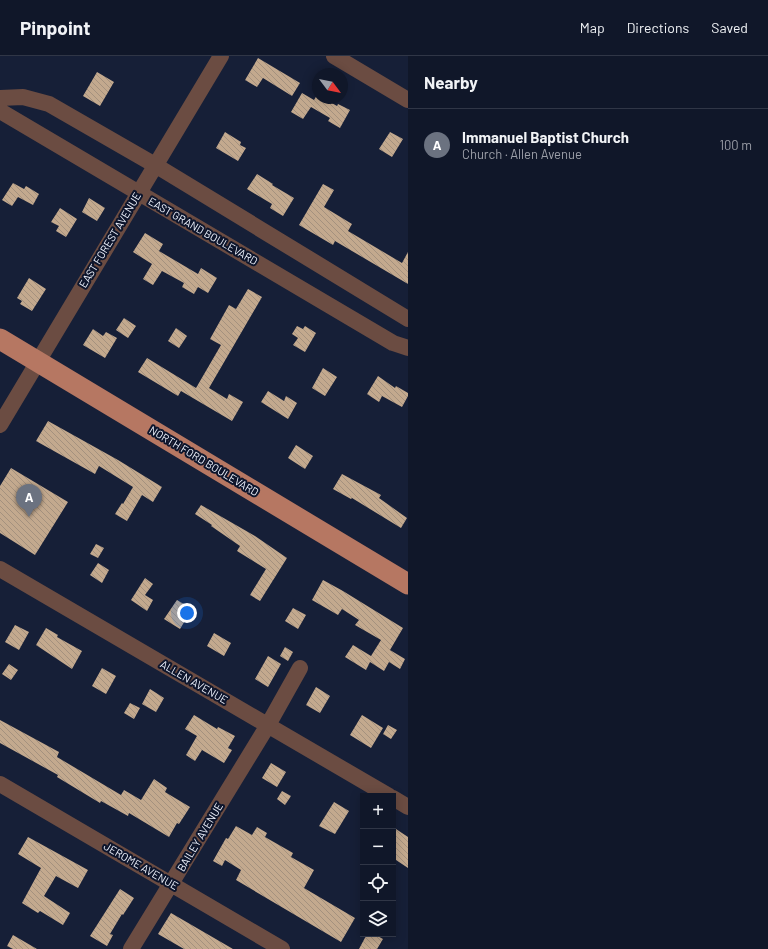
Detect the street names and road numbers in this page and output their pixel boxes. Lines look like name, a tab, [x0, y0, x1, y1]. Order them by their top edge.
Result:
street label: EAST FOREST AVENUE	[76, 189, 143, 290]
street label: EAST GRAND BOULEVARD	[146, 194, 260, 267]
street label: NORTH FORD BOULEVARD	[147, 423, 261, 498]
street label: ALLEN AVENUE	[158, 657, 231, 706]
street label: BAILEY AVENUE	[174, 800, 225, 873]
street label: JEROME AVENUE	[102, 839, 181, 892]

